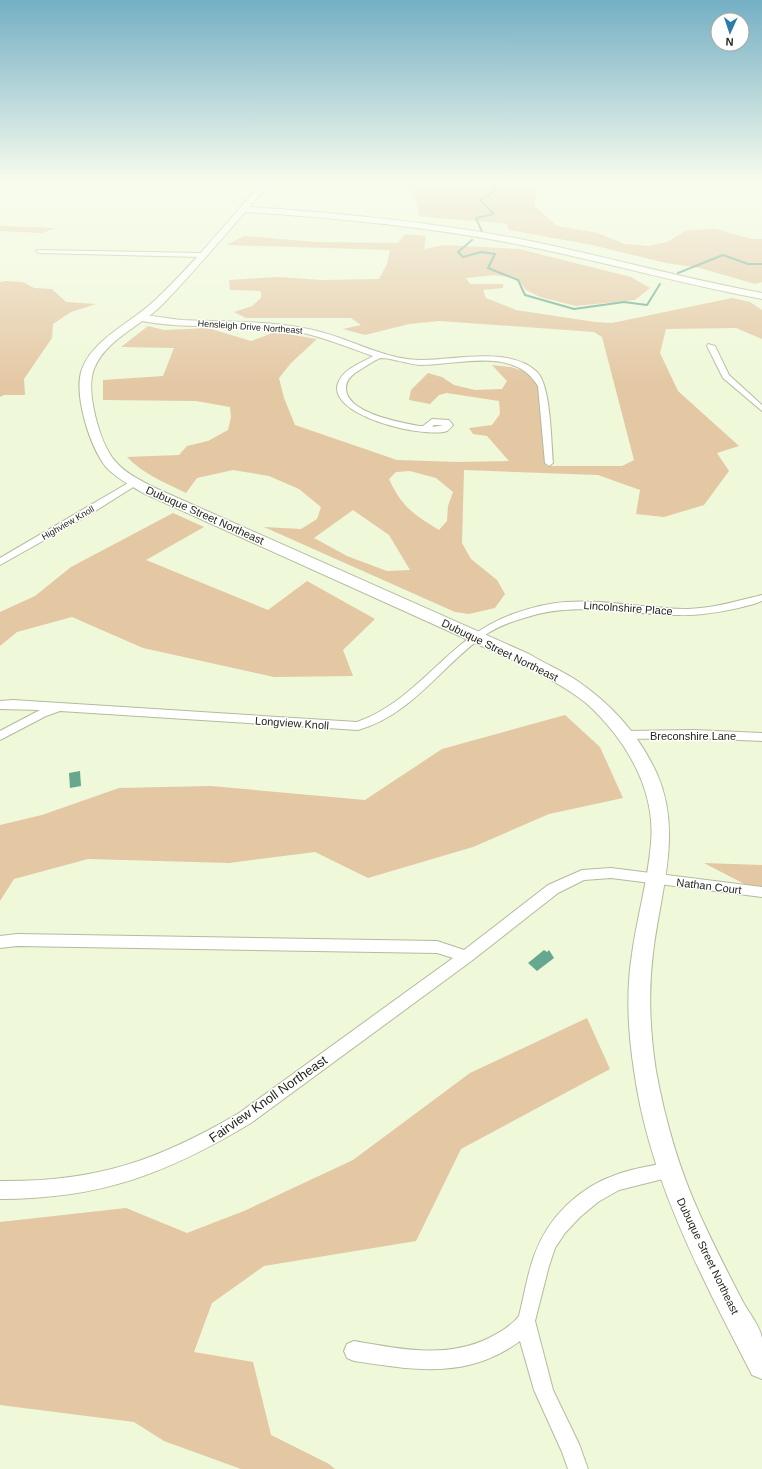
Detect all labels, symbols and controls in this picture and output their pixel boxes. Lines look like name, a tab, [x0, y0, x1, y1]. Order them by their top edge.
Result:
north arrow	[710, 12, 750, 52]
text: N	[725, 36, 734, 48]
street label: Hensleigh Drive Northeast	[197, 318, 303, 336]
street label: Dubuque Street Northeast	[144, 484, 266, 546]
street label: Highview Knoll	[40, 504, 96, 542]
street label: Lincolnshire Place	[583, 599, 673, 617]
street label: Dubuque Street Northeast	[440, 617, 560, 683]
street label: Longview Knoll	[255, 714, 329, 732]
street label: Breconshire Lane	[650, 730, 736, 742]
street label: Nathan Court	[676, 876, 742, 896]
street label: Fairview Knoll Northeast	[206, 1052, 330, 1146]
street label: Dubuque Street Northeast	[675, 1196, 741, 1316]

